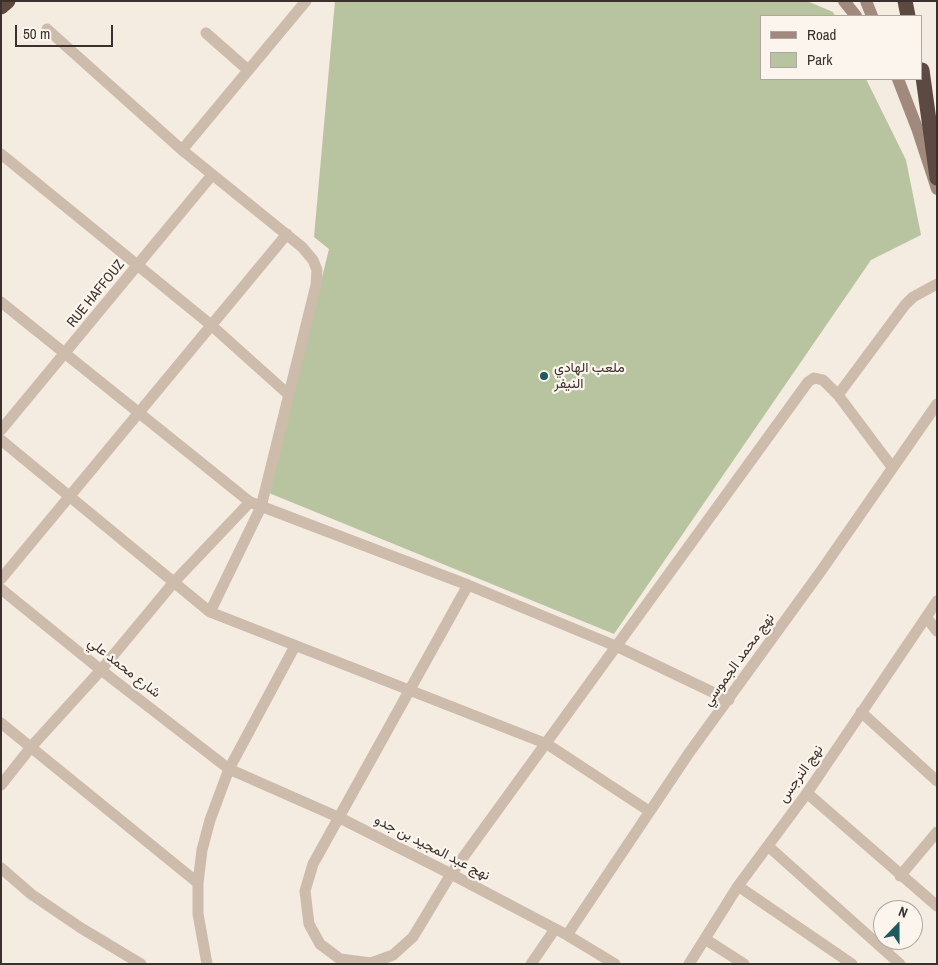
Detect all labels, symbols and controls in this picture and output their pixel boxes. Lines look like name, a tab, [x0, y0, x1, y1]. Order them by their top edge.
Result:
scale bar	[18, 15, 115, 47]
legend	[760, 15, 923, 80]
text: 50 m	[23, 23, 50, 44]
text: Road	[807, 24, 836, 45]
text: Park	[807, 49, 832, 70]
street label: RUE HAFFOUZ	[64, 257, 128, 331]
place label: ملعب الهادي النيفر	[554, 360, 625, 392]
marker: ملعب الهادي النيفر	[538, 370, 550, 382]
street label: نهج محمد الجموسي	[700, 610, 778, 710]
street label: شارع محمد علي	[84, 634, 164, 702]
street label: نهج النرجس	[775, 742, 827, 806]
street label: نهج عبد المجيد بن جدو	[371, 812, 493, 884]
north arrow	[873, 900, 923, 950]
text: N	[896, 902, 910, 922]

